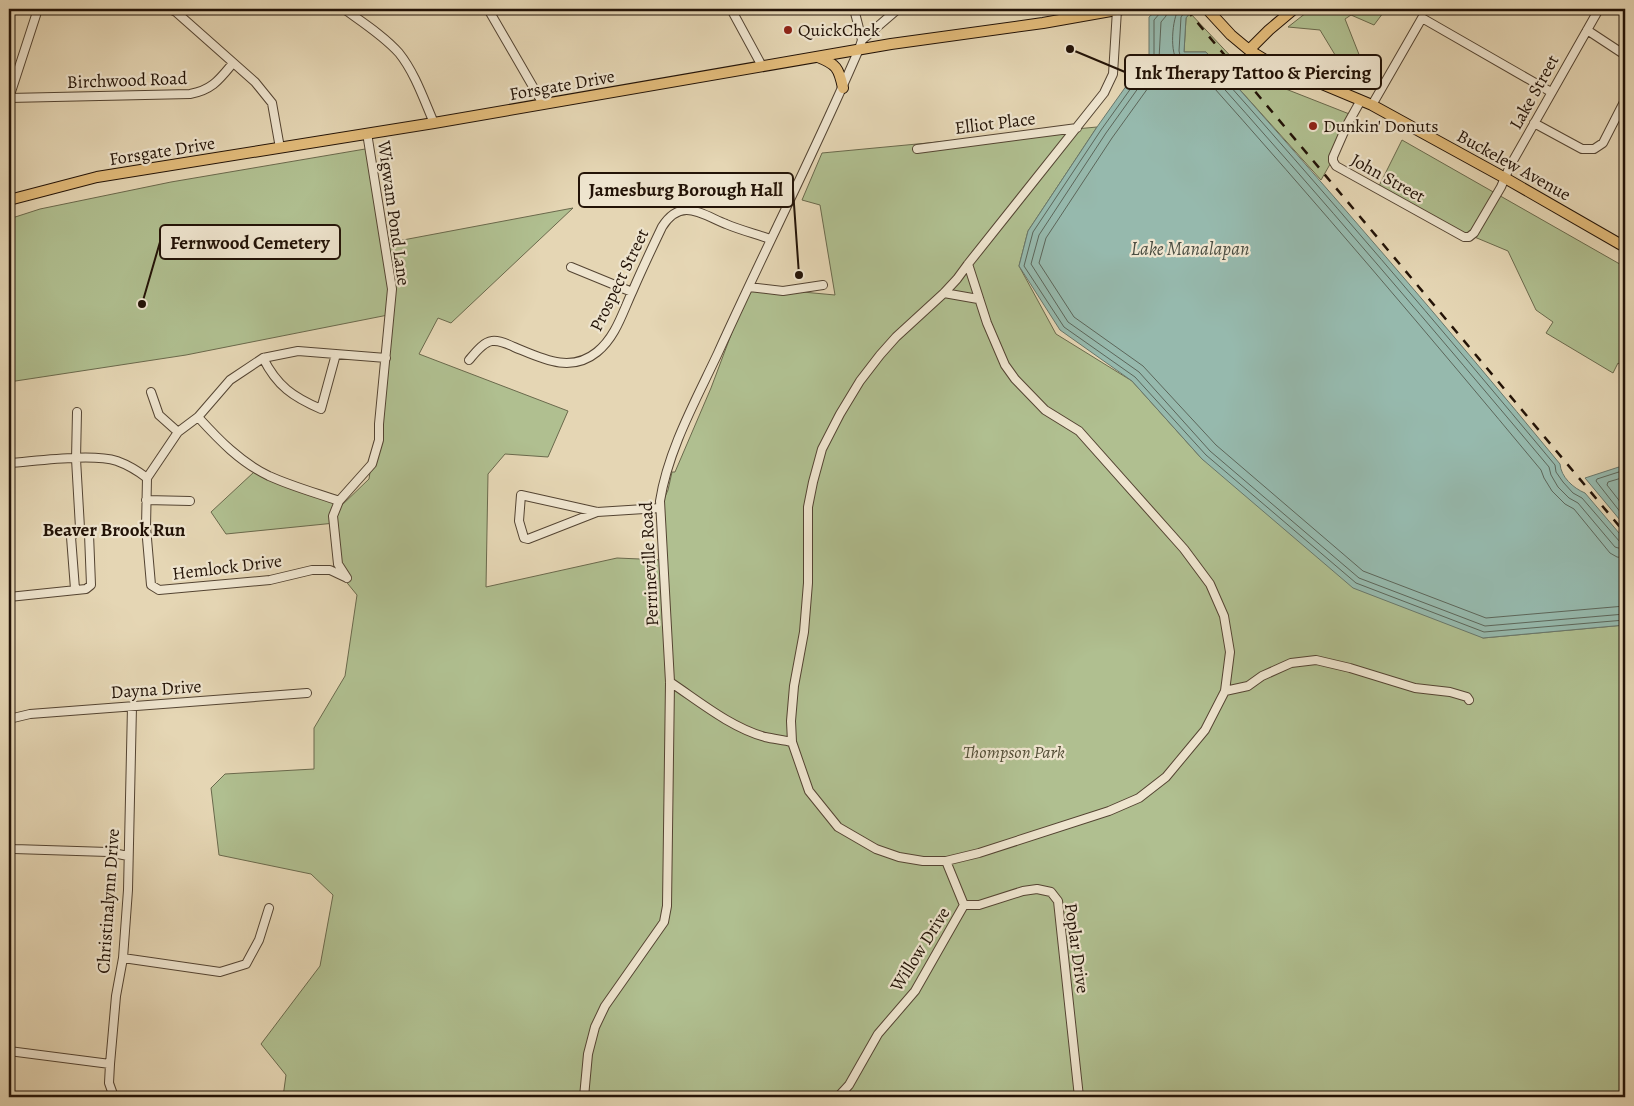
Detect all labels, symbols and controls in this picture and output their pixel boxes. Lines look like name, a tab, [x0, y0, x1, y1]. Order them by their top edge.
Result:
place label: QuickChek	[798, 18, 880, 42]
marker: QuickChek	[782, 24, 794, 36]
street label: Lake Street	[1504, 50, 1564, 134]
callout: Ink Therapy Tattoo & Piercing	[1125, 55, 1381, 89]
text: Ink Therapy Tattoo & Piercing	[1135, 60, 1372, 86]
street label: Forsgate Drive	[507, 64, 617, 106]
street label: Birchwood Road	[66, 66, 188, 94]
street label: Elliot Place	[953, 106, 1037, 140]
place label: Dunkin' Donuts	[1323, 114, 1438, 138]
marker: Dunkin' Donuts	[1307, 120, 1319, 132]
street label: Buckelew Avenue	[1453, 124, 1575, 206]
street label: Forsgate Drive	[107, 131, 217, 171]
street label: Wigwam Pond Lane	[372, 138, 416, 287]
street label: John Street	[1347, 148, 1429, 208]
callout: Jamesburg Borough Hall	[579, 173, 793, 207]
text: Jamesburg Borough Hall	[589, 177, 783, 203]
callout: Fernwood Cemetery	[160, 225, 340, 259]
street label: Prospect Street	[584, 225, 654, 335]
text: Fernwood Cemetery	[170, 230, 331, 256]
water label: Lake Manalapan	[1131, 236, 1249, 262]
street label: Perrineville Road	[634, 501, 664, 627]
district label: Beaver Brook Run	[42, 517, 186, 543]
street label: Hemlock Drive	[171, 548, 283, 586]
street label: Dayna Drive	[110, 674, 202, 704]
park label: Thompson Park	[963, 740, 1065, 764]
street label: Christinalynn Drive	[91, 828, 125, 974]
street label: Poplar Drive	[1059, 901, 1095, 995]
street label: Willow Drive	[884, 902, 955, 997]

